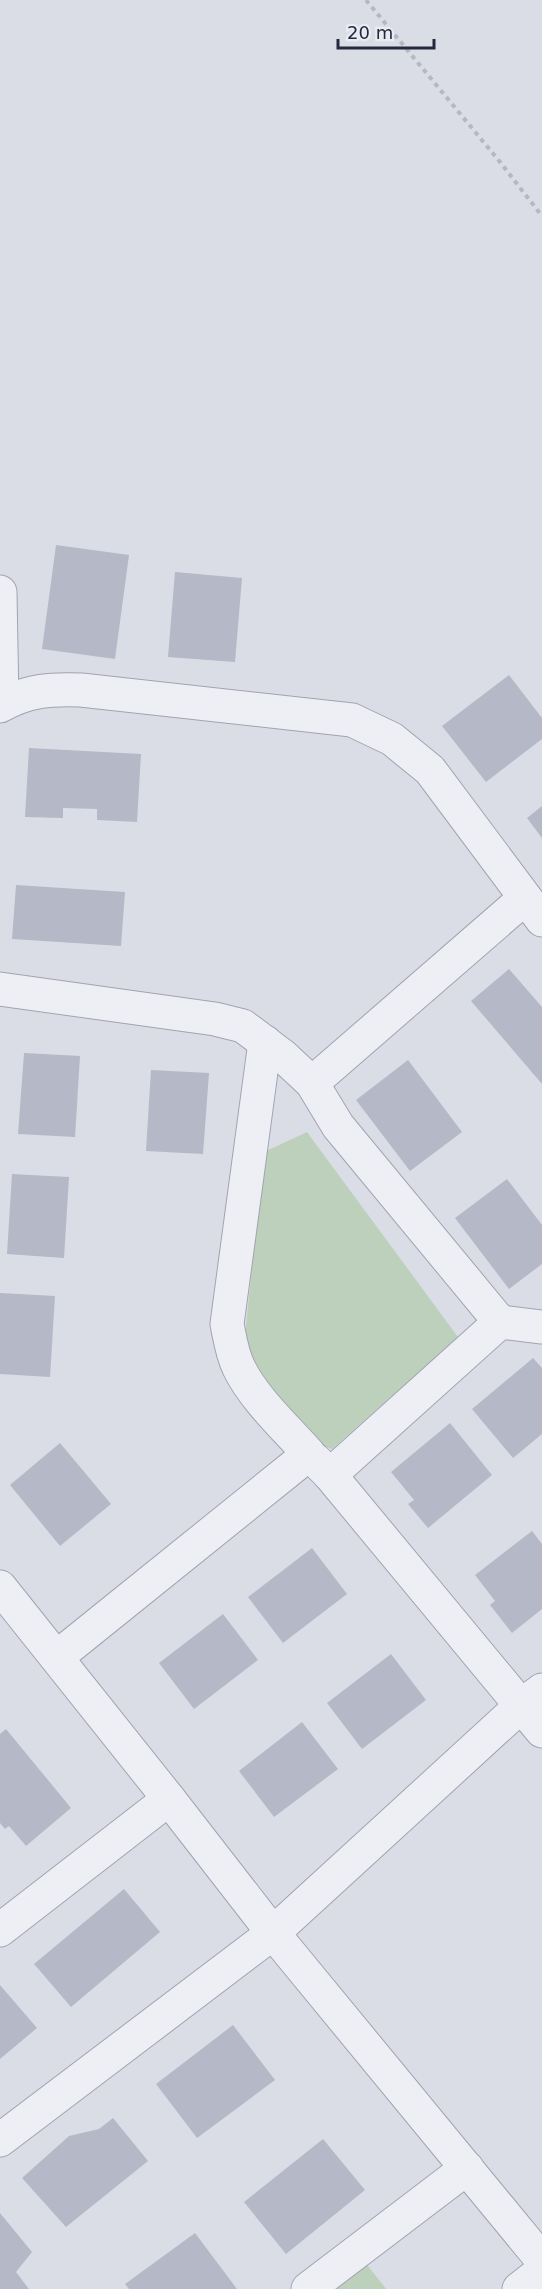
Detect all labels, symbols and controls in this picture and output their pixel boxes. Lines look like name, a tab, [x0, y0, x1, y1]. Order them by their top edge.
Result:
scale bar	[338, 12, 434, 50]
text: 20 m	[347, 22, 393, 43]

